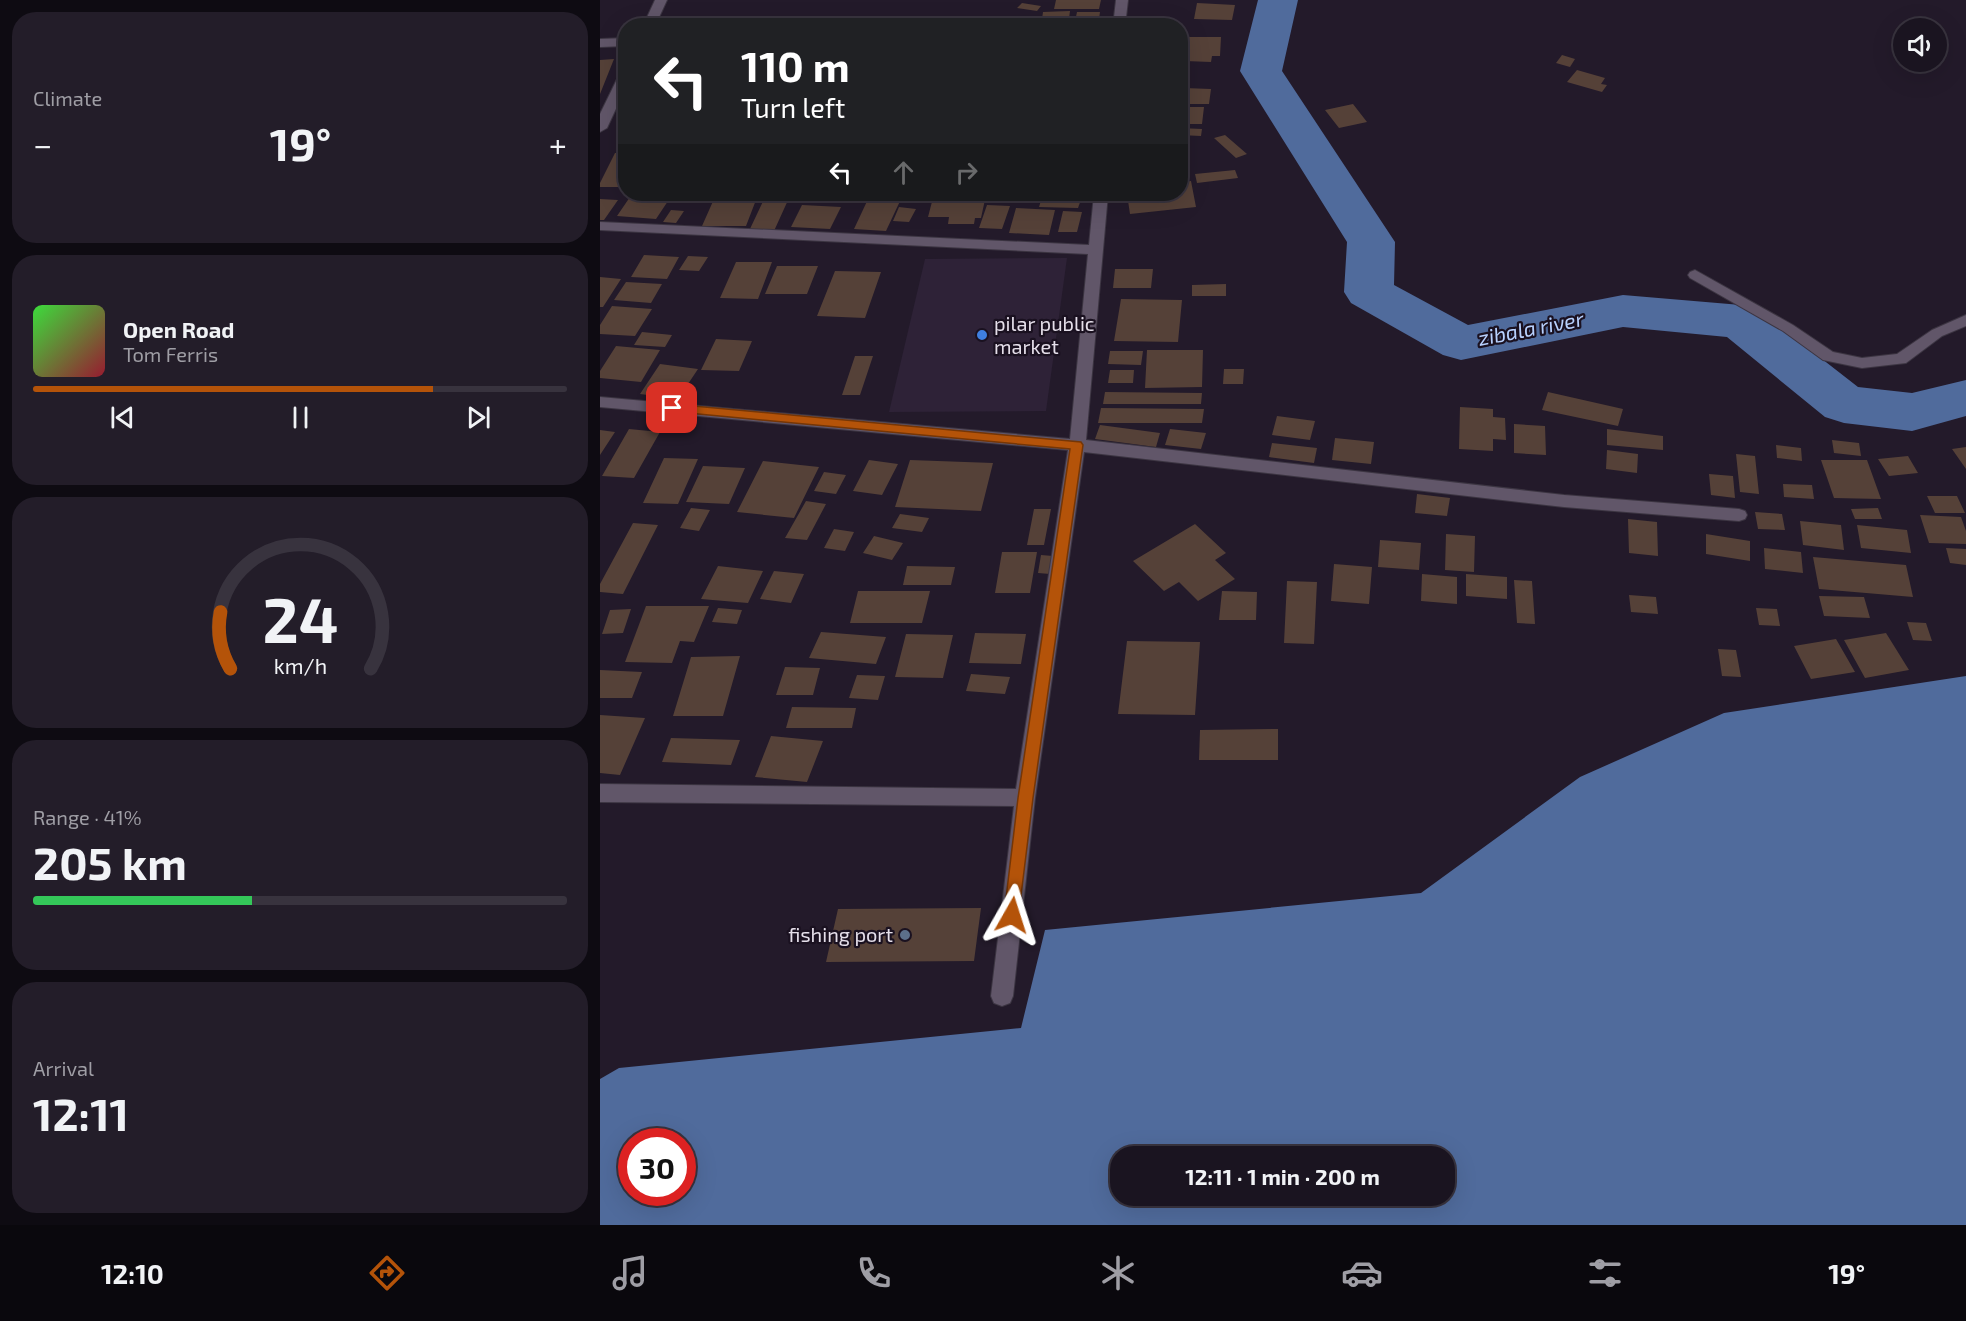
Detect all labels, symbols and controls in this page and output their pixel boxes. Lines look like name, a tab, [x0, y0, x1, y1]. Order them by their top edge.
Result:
map controls	[1893, 18, 1947, 72]
button: sound	[1893, 18, 1947, 72]
text: 110 m	[741, 40, 850, 90]
icon: left	[642, 42, 720, 120]
text: Climate	[33, 86, 102, 110]
text: Turn left	[741, 91, 845, 123]
text: 19°	[270, 116, 331, 170]
text: −	[33, 124, 52, 164]
text: +	[549, 124, 567, 164]
icon: left	[824, 156, 857, 189]
icon: ahead	[887, 156, 920, 189]
icon: right	[950, 156, 983, 189]
water label: zibala river	[1476, 305, 1586, 350]
place label: pilar public market	[994, 311, 1095, 358]
text: Open Road	[123, 316, 235, 342]
marker: pilar public market	[975, 328, 989, 342]
text: Tom Ferris	[123, 342, 218, 366]
pin	[646, 382, 697, 433]
icon: arrive	[655, 391, 688, 424]
icon: previous	[106, 401, 139, 434]
icon: pause	[284, 401, 317, 434]
icon: next	[462, 401, 495, 434]
text: 24	[262, 582, 338, 657]
text: km/h	[273, 654, 327, 679]
text: Range · 41%	[33, 805, 142, 829]
text: 205 km	[33, 835, 187, 889]
position arrow	[980, 883, 1044, 947]
place label: fishing port	[788, 922, 893, 946]
marker: fishing port	[898, 928, 912, 942]
text: Arrival	[33, 1056, 94, 1080]
text: 12:11	[33, 1086, 129, 1140]
speed limit sign: 30	[618, 1128, 696, 1206]
text: 12:11 · 1 min · 200 m	[1185, 1163, 1380, 1189]
icon: directions	[366, 1252, 408, 1294]
icon: music	[609, 1252, 651, 1294]
icon: phone	[853, 1252, 895, 1294]
icon: climate	[1097, 1252, 1139, 1294]
icon: car	[1341, 1252, 1383, 1294]
icon: filters	[1584, 1252, 1626, 1294]
text: 12:10	[101, 1257, 164, 1289]
text: 19°	[1828, 1257, 1865, 1289]

